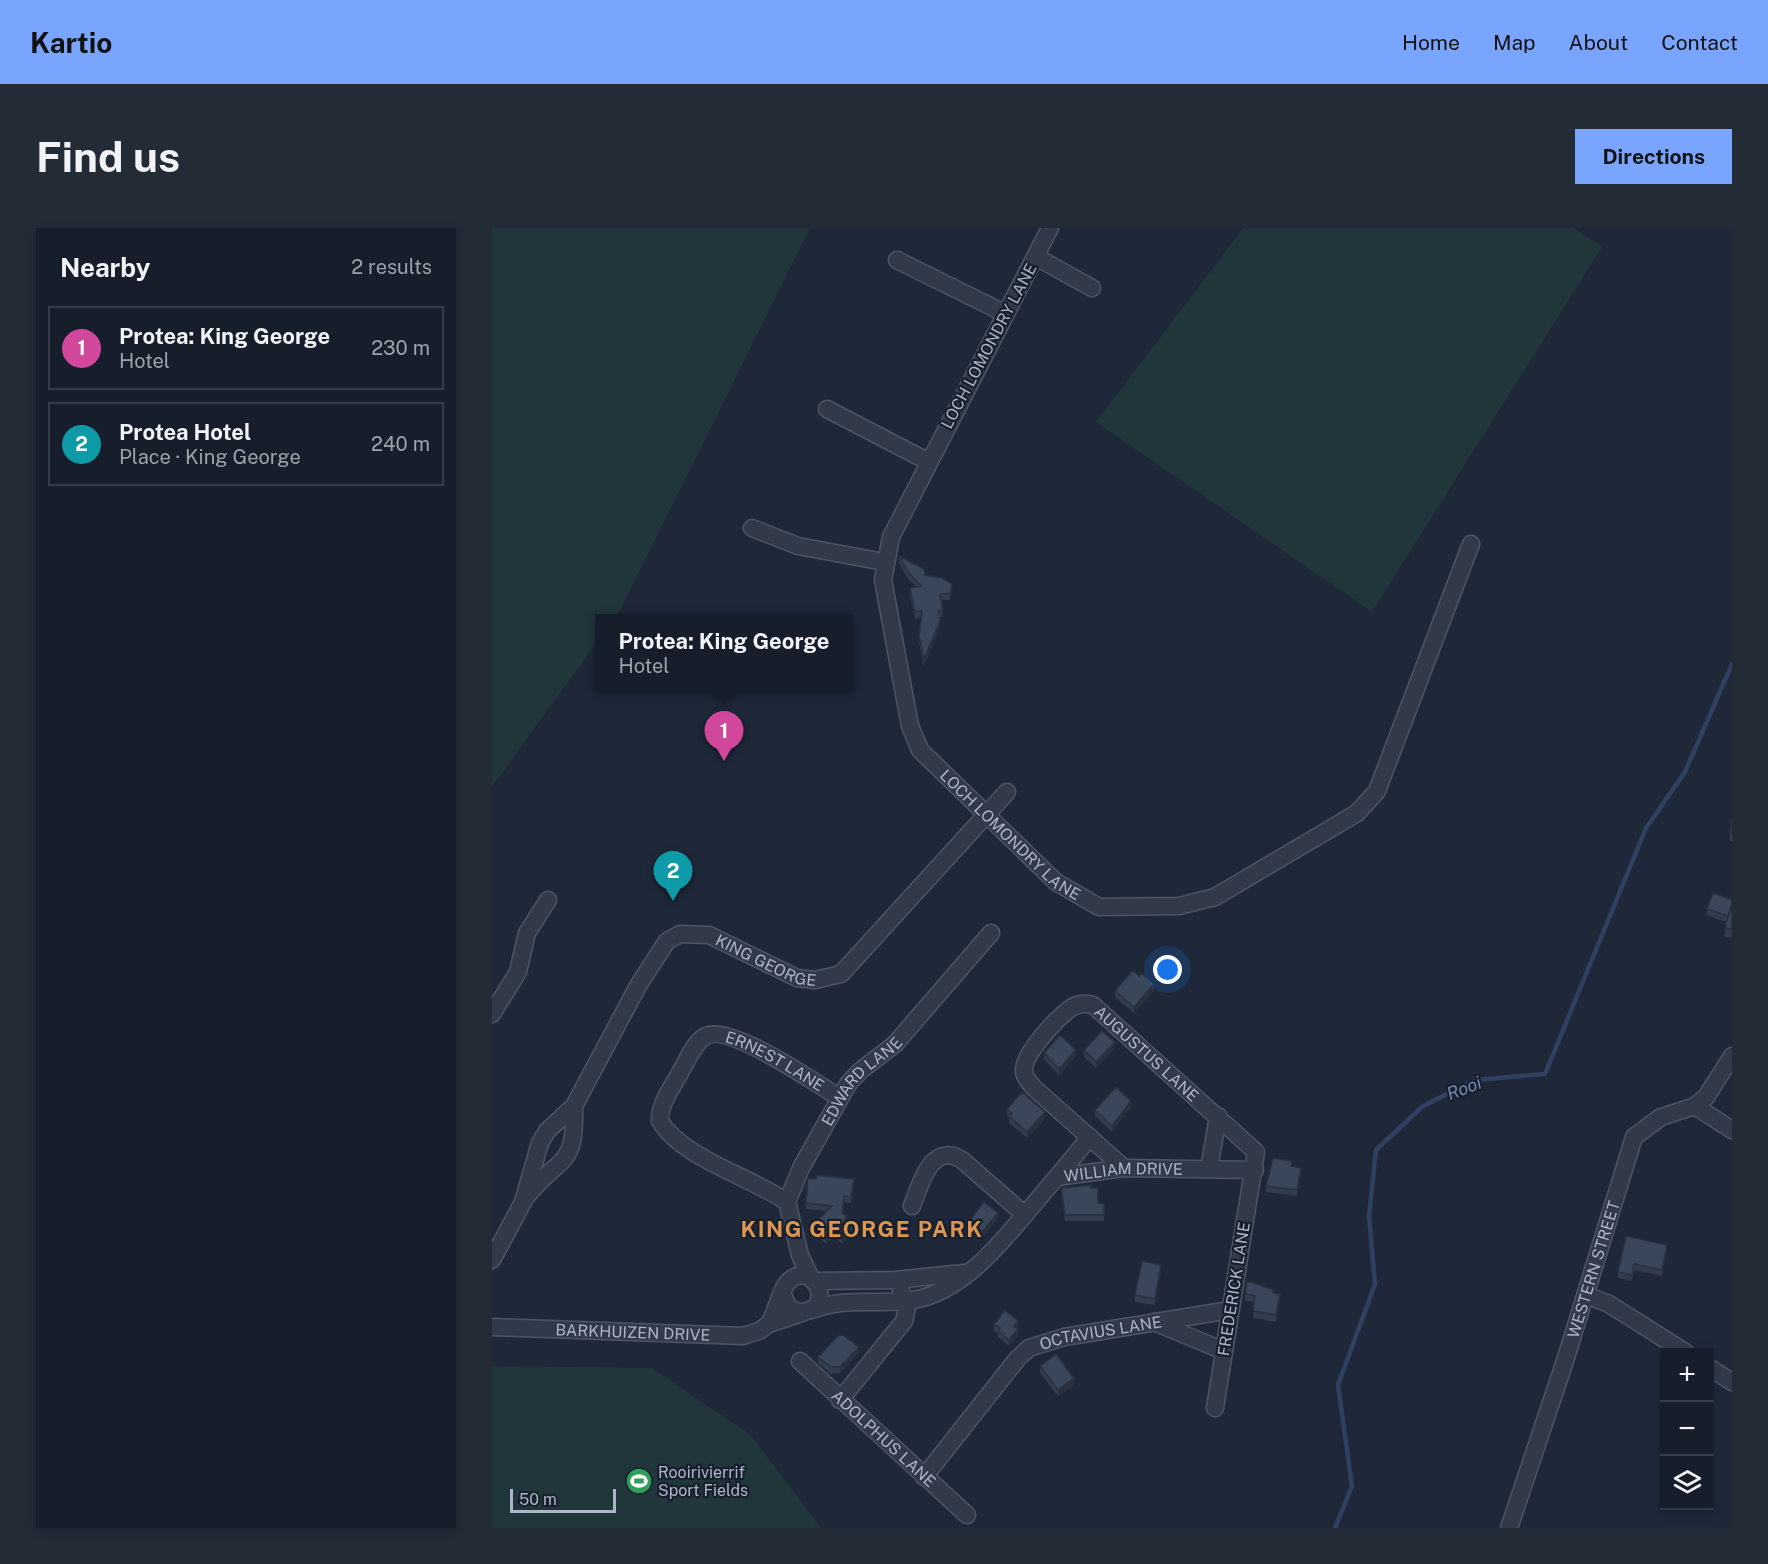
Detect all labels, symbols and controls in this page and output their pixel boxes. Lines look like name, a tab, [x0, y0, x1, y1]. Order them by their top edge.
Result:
text: Kartio	[30, 26, 112, 59]
text: Home	[1402, 30, 1460, 55]
text: Map	[1493, 30, 1536, 55]
text: About	[1569, 30, 1628, 55]
text: Contact	[1661, 30, 1738, 55]
button: Directions	[1575, 129, 1732, 184]
text: Find us	[36, 132, 180, 181]
text: Nearby	[60, 252, 150, 283]
text: 2 results	[351, 255, 432, 279]
street label: LOCH LOMONDRY LANE	[937, 260, 1041, 432]
text: Protea: King George	[119, 323, 330, 349]
text: 1	[77, 336, 86, 360]
text: 230 m	[371, 336, 430, 360]
text: Hotel	[119, 349, 170, 373]
text: Protea Hotel	[119, 419, 251, 445]
text: 2	[75, 432, 88, 456]
text: 240 m	[371, 432, 430, 456]
text: Place · King George	[119, 445, 301, 469]
popup	[595, 614, 853, 692]
text: Protea: King George	[618, 628, 830, 654]
text: Hotel	[618, 654, 669, 678]
pin: 1	[704, 712, 744, 761]
street label: LOCH LOMONDRY LANE	[936, 765, 1084, 904]
pin: 2	[654, 852, 693, 901]
street label: KING GEORGE	[712, 930, 817, 990]
your location	[1153, 955, 1182, 984]
street label: AUGUSTUS LANE	[1091, 1002, 1203, 1105]
street label: ERNEST LANE	[723, 1027, 828, 1095]
street label: EDWARD LANE	[817, 1033, 906, 1129]
water label: Rooi	[1444, 1072, 1485, 1104]
street label: WILLIAM DRIVE	[1063, 1158, 1183, 1185]
street label: WESTERN STREET	[1563, 1198, 1623, 1340]
district label: KING GEORGE PARK	[740, 1216, 984, 1242]
street label: FREDERICK LANE	[1214, 1221, 1254, 1357]
street label: OCTAVIUS LANE	[1037, 1312, 1163, 1354]
street label: BARKHUIZEN DRIVE	[555, 1320, 711, 1344]
map controls	[1660, 1348, 1714, 1510]
button: +	[1660, 1348, 1714, 1402]
street label: ADOLPHUS LANE	[828, 1386, 940, 1491]
button: −	[1660, 1402, 1714, 1456]
button: layers	[1660, 1456, 1714, 1510]
place label: Rooirivierrif Sport Fields	[658, 1463, 748, 1500]
sports icon: Rooirivierrif Sport Fields	[624, 1466, 654, 1496]
scale bar	[510, 1486, 616, 1514]
text: 50 m	[519, 1490, 557, 1509]

